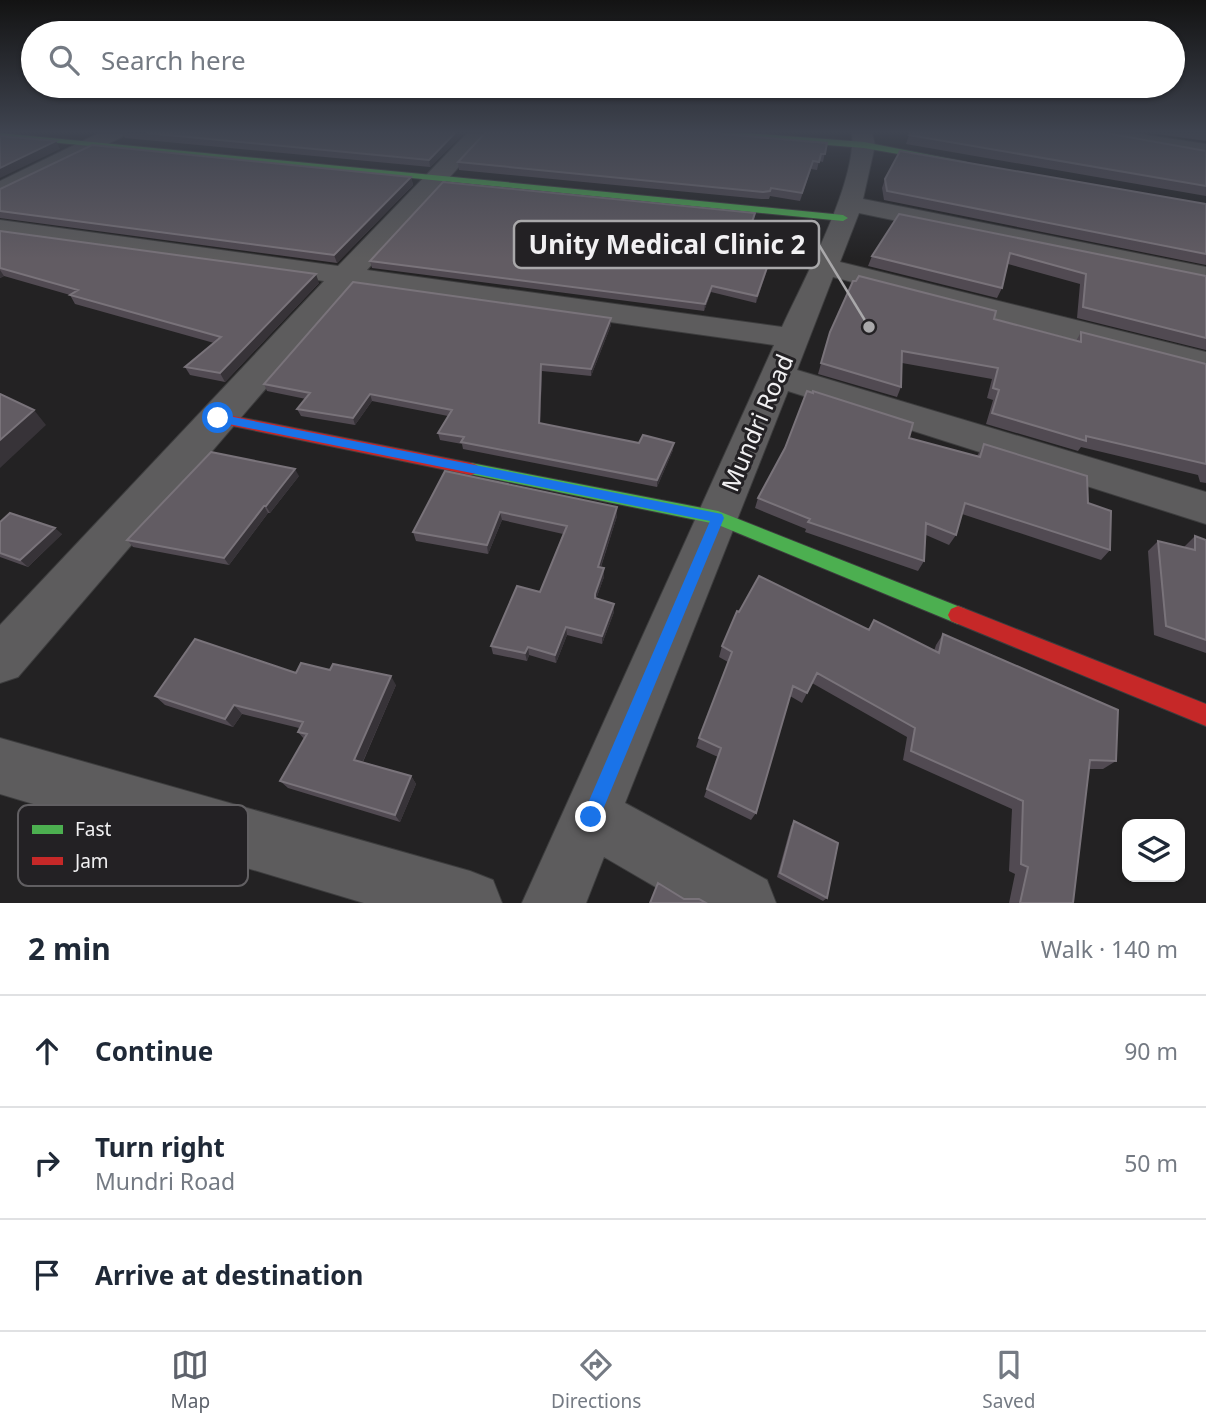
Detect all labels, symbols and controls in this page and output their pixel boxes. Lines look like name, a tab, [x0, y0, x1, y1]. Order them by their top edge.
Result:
search box	[21, 21, 1185, 98]
icon: search	[45, 41, 83, 79]
text: Search here	[101, 42, 246, 78]
callout: Unity Medical Clinic 2	[514, 221, 819, 268]
text: Unity Medical Clinic 2	[529, 226, 806, 262]
street label: Mundri Road	[713, 349, 800, 496]
route start	[202, 402, 233, 433]
route end	[575, 801, 606, 832]
legend	[18, 805, 248, 886]
text: Fast	[75, 816, 112, 842]
map controls	[1122, 819, 1185, 882]
button: layers	[1122, 819, 1185, 882]
text: Jam	[73, 848, 109, 874]
text: 2 min	[28, 928, 111, 969]
text: Walk · 140 m	[1041, 933, 1178, 965]
icon: ahead	[28, 1032, 66, 1070]
text: Continue	[95, 1033, 213, 1069]
text: 90 m	[1124, 1035, 1178, 1067]
text: Turn right	[95, 1129, 225, 1165]
icon: right	[28, 1144, 66, 1182]
text: 50 m	[1124, 1147, 1178, 1179]
text: Mundri Road	[95, 1165, 235, 1197]
icon: arrive	[28, 1256, 66, 1294]
text: Arrive at destination	[95, 1257, 364, 1293]
tab: Map	[171, 1346, 210, 1414]
tab: Directions	[551, 1346, 641, 1414]
tab: Saved	[982, 1346, 1035, 1414]

